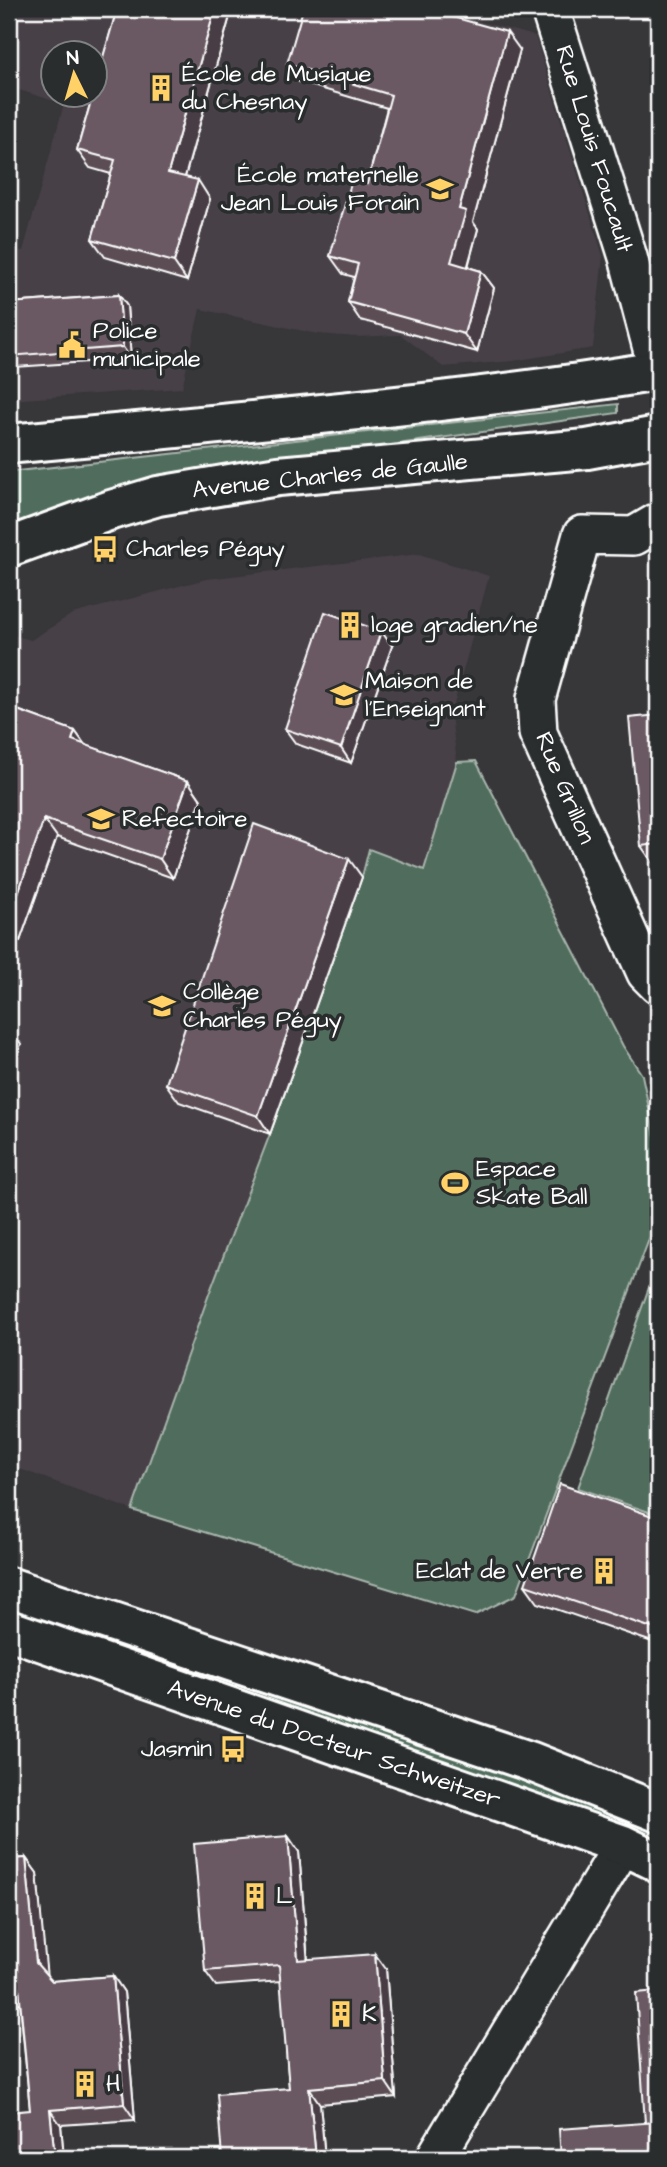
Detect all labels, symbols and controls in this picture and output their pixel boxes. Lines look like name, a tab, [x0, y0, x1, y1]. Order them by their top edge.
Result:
north arrow	[38, 38, 108, 108]
street label: Rue Louis Foucault	[546, 41, 642, 257]
text: N	[66, 45, 80, 73]
place label: École de Musique du Chesnay	[182, 57, 371, 120]
building icon: École de Musique du Chesnay	[146, 73, 176, 103]
place label: École maternelle Jean Louis Forain	[221, 158, 419, 220]
school or university icon: École maternelle Jean Louis Forain	[425, 174, 455, 204]
place label: Police municipale	[93, 314, 201, 376]
public building icon: Police municipale	[57, 330, 87, 360]
street label: Avenue Charles de Gaulle	[191, 445, 469, 507]
place label: Charles Péguy	[126, 532, 285, 567]
bus stop icon: Charles Péguy	[90, 534, 120, 564]
place label: loge gradien/ne	[371, 608, 538, 643]
building icon: loge gradien/ne	[335, 610, 365, 640]
place label: Maison de l'Enseignant	[365, 664, 486, 727]
school or university icon: Maison de l'Enseignant	[329, 680, 359, 710]
street label: Rue Grillon	[526, 727, 604, 849]
place label: Refectoire	[122, 802, 248, 836]
school or university icon: Refectoire	[86, 804, 116, 834]
place label: Collège Charles Péguy	[183, 975, 342, 1038]
school or university icon: Collège Charles Péguy	[147, 991, 177, 1021]
place label: Espace Skate Ball	[476, 1152, 588, 1214]
sports icon: Espace Skate Ball	[440, 1168, 470, 1198]
place label: Eclat de Verre	[416, 1554, 583, 1588]
building icon: Eclat de Verre	[589, 1556, 619, 1586]
street label: Avenue du Docteur Schweitzer	[163, 1671, 505, 1817]
place label: Jasmin	[141, 1732, 212, 1766]
bus stop icon: Jasmin	[218, 1734, 248, 1764]
place label: L	[276, 1879, 293, 1913]
building icon: L	[240, 1881, 270, 1911]
place label: K	[362, 1997, 377, 2031]
building icon: K	[326, 1999, 356, 2029]
place label: H	[106, 2067, 121, 2101]
building icon: H	[70, 2069, 100, 2099]

